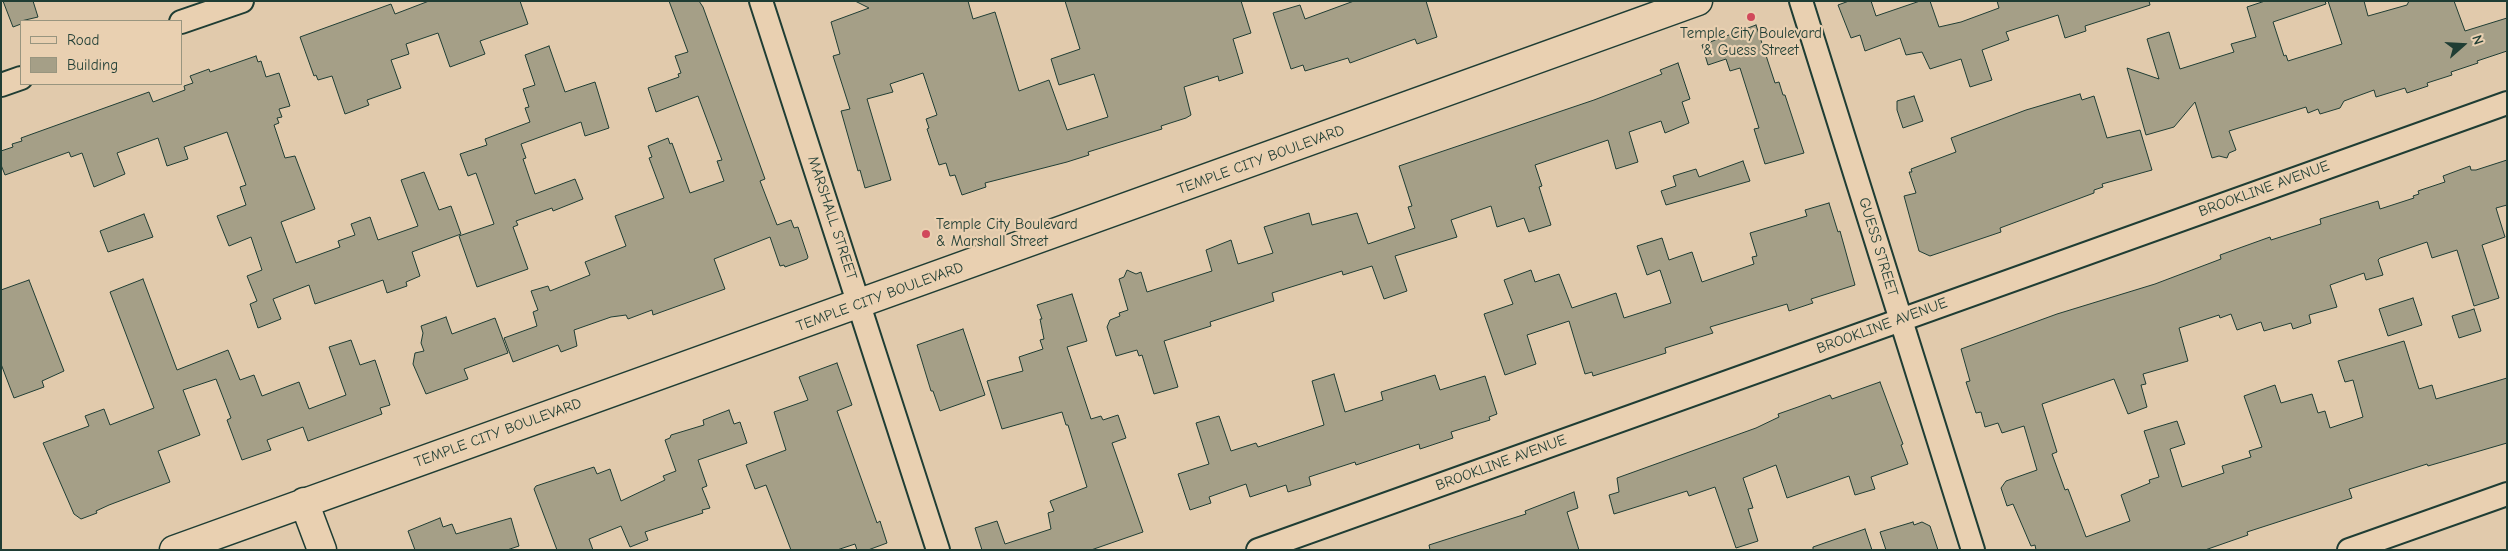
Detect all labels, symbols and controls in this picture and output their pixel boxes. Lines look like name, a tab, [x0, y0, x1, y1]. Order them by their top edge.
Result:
marker: Temple City Boulevard & Guess Street	[1745, 11, 1757, 23]
legend	[20, 20, 182, 85]
north arrow	[2438, 20, 2488, 70]
place label: Temple City Boulevard & Guess Street	[1680, 25, 1822, 60]
text: Road	[67, 31, 99, 49]
text: N	[2468, 33, 2487, 47]
text: Building	[67, 56, 118, 74]
street label: TEMPLE CITY BOULEVARD	[1175, 121, 1347, 199]
street label: MARSHALL STREET	[804, 154, 860, 282]
street label: BROOKLINE AVENUE	[2196, 157, 2332, 221]
street label: GUESS STREET	[1854, 195, 1902, 299]
place label: Temple City Boulevard & Marshall Street	[936, 216, 1078, 251]
marker: Temple City Boulevard & Marshall Street	[920, 228, 932, 240]
street label: TEMPLE CITY BOULEVARD	[794, 258, 966, 336]
street label: BROOKLINE AVENUE	[1814, 294, 1950, 358]
street label: TEMPLE CITY BOULEVARD	[412, 394, 584, 472]
street label: BROOKLINE AVENUE	[1433, 431, 1569, 495]

